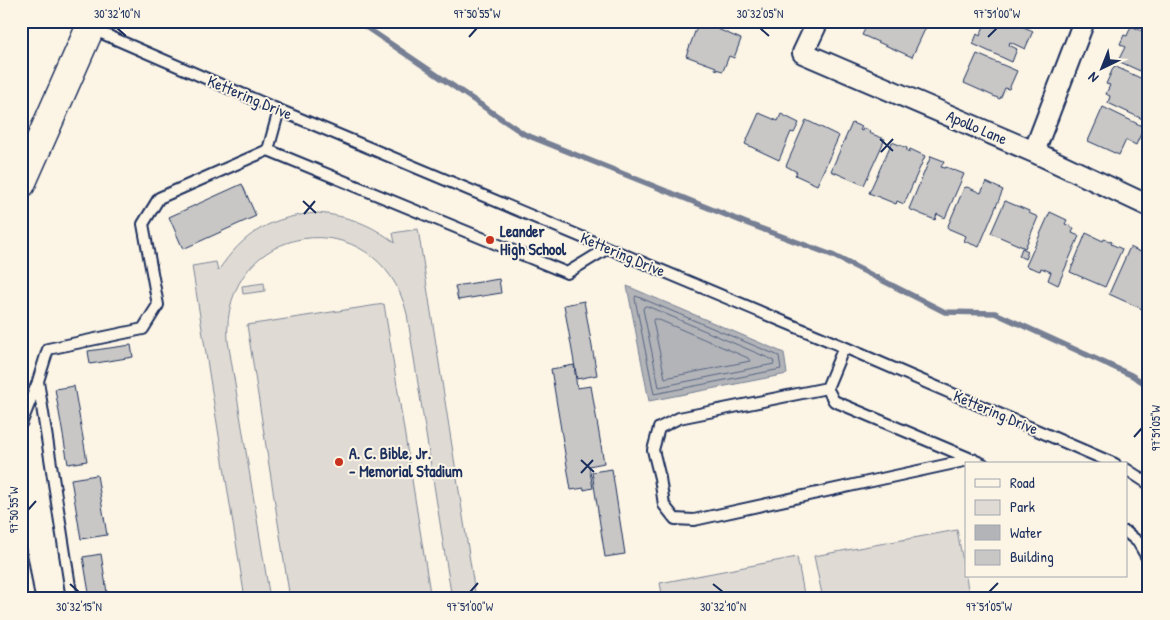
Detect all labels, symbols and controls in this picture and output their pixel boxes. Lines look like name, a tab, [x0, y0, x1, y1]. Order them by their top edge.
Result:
text: 30°32'10"N	[94, 5, 140, 22]
text: 97°50'55"W	[454, 5, 501, 22]
text: 30°32'05"N	[737, 5, 783, 22]
text: 97°51'00"W	[974, 5, 1021, 22]
north arrow	[1078, 42, 1128, 92]
text: N	[1083, 68, 1102, 87]
street label: Kettering Drive	[204, 69, 296, 125]
street label: Apollo Lane	[943, 104, 1011, 150]
place label: Leander High School	[500, 220, 567, 261]
street label: Kettering Drive	[577, 226, 669, 282]
marker: Leander High School	[484, 234, 496, 246]
street label: Kettering Drive	[950, 384, 1042, 440]
text: 97°51'05"W	[1147, 404, 1164, 451]
place label: A. C. Bible, Jr. - Memorial Stadium	[349, 442, 463, 482]
marker: A. C. Bible, Jr. - Memorial Stadium	[333, 456, 345, 468]
legend	[965, 462, 1128, 578]
text: Road	[1010, 472, 1035, 493]
text: 97°50'55"W	[5, 486, 22, 533]
text: Park	[1010, 496, 1035, 517]
text: Water	[1010, 522, 1042, 543]
text: Building	[1010, 546, 1054, 567]
text: 30°32'15"N	[56, 598, 102, 615]
text: 97°51'00"W	[447, 598, 494, 615]
text: 30°32'10"N	[700, 598, 746, 615]
text: 97°51'05"W	[966, 598, 1013, 615]

